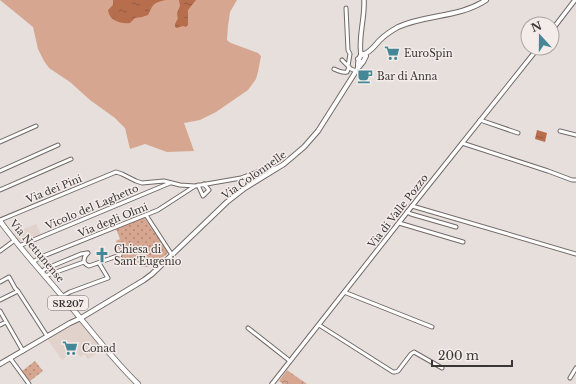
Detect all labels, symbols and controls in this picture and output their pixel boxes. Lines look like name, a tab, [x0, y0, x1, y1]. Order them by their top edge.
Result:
north arrow	[520, 16, 560, 56]
text: N	[529, 18, 544, 35]
supermarket icon: EuroSpin	[383, 44, 401, 62]
place label: EuroSpin	[404, 47, 453, 60]
cafe icon: Bar di Anna	[356, 67, 374, 85]
place label: Bar di Anna	[377, 70, 438, 83]
street label: Via Colonnelle	[219, 148, 289, 203]
street label: Via di Valle Pozzo	[364, 171, 431, 251]
street label: Via dei Pini	[23, 172, 84, 206]
street label: Vicolo del Laghetto	[43, 181, 141, 233]
street label: Via degli Olmi	[75, 200, 150, 240]
street label: Via Nettunense	[6, 216, 67, 285]
place label: Chiesa di Sant'Eugenio	[114, 243, 182, 268]
church icon: Chiesa di Sant'Eugenio	[93, 246, 111, 264]
road number: SR207	[48, 296, 88, 310]
supermarket icon: Conad	[61, 339, 79, 357]
place label: Conad	[82, 342, 116, 355]
scale bar	[432, 342, 512, 368]
text: 200 m	[438, 348, 479, 363]

